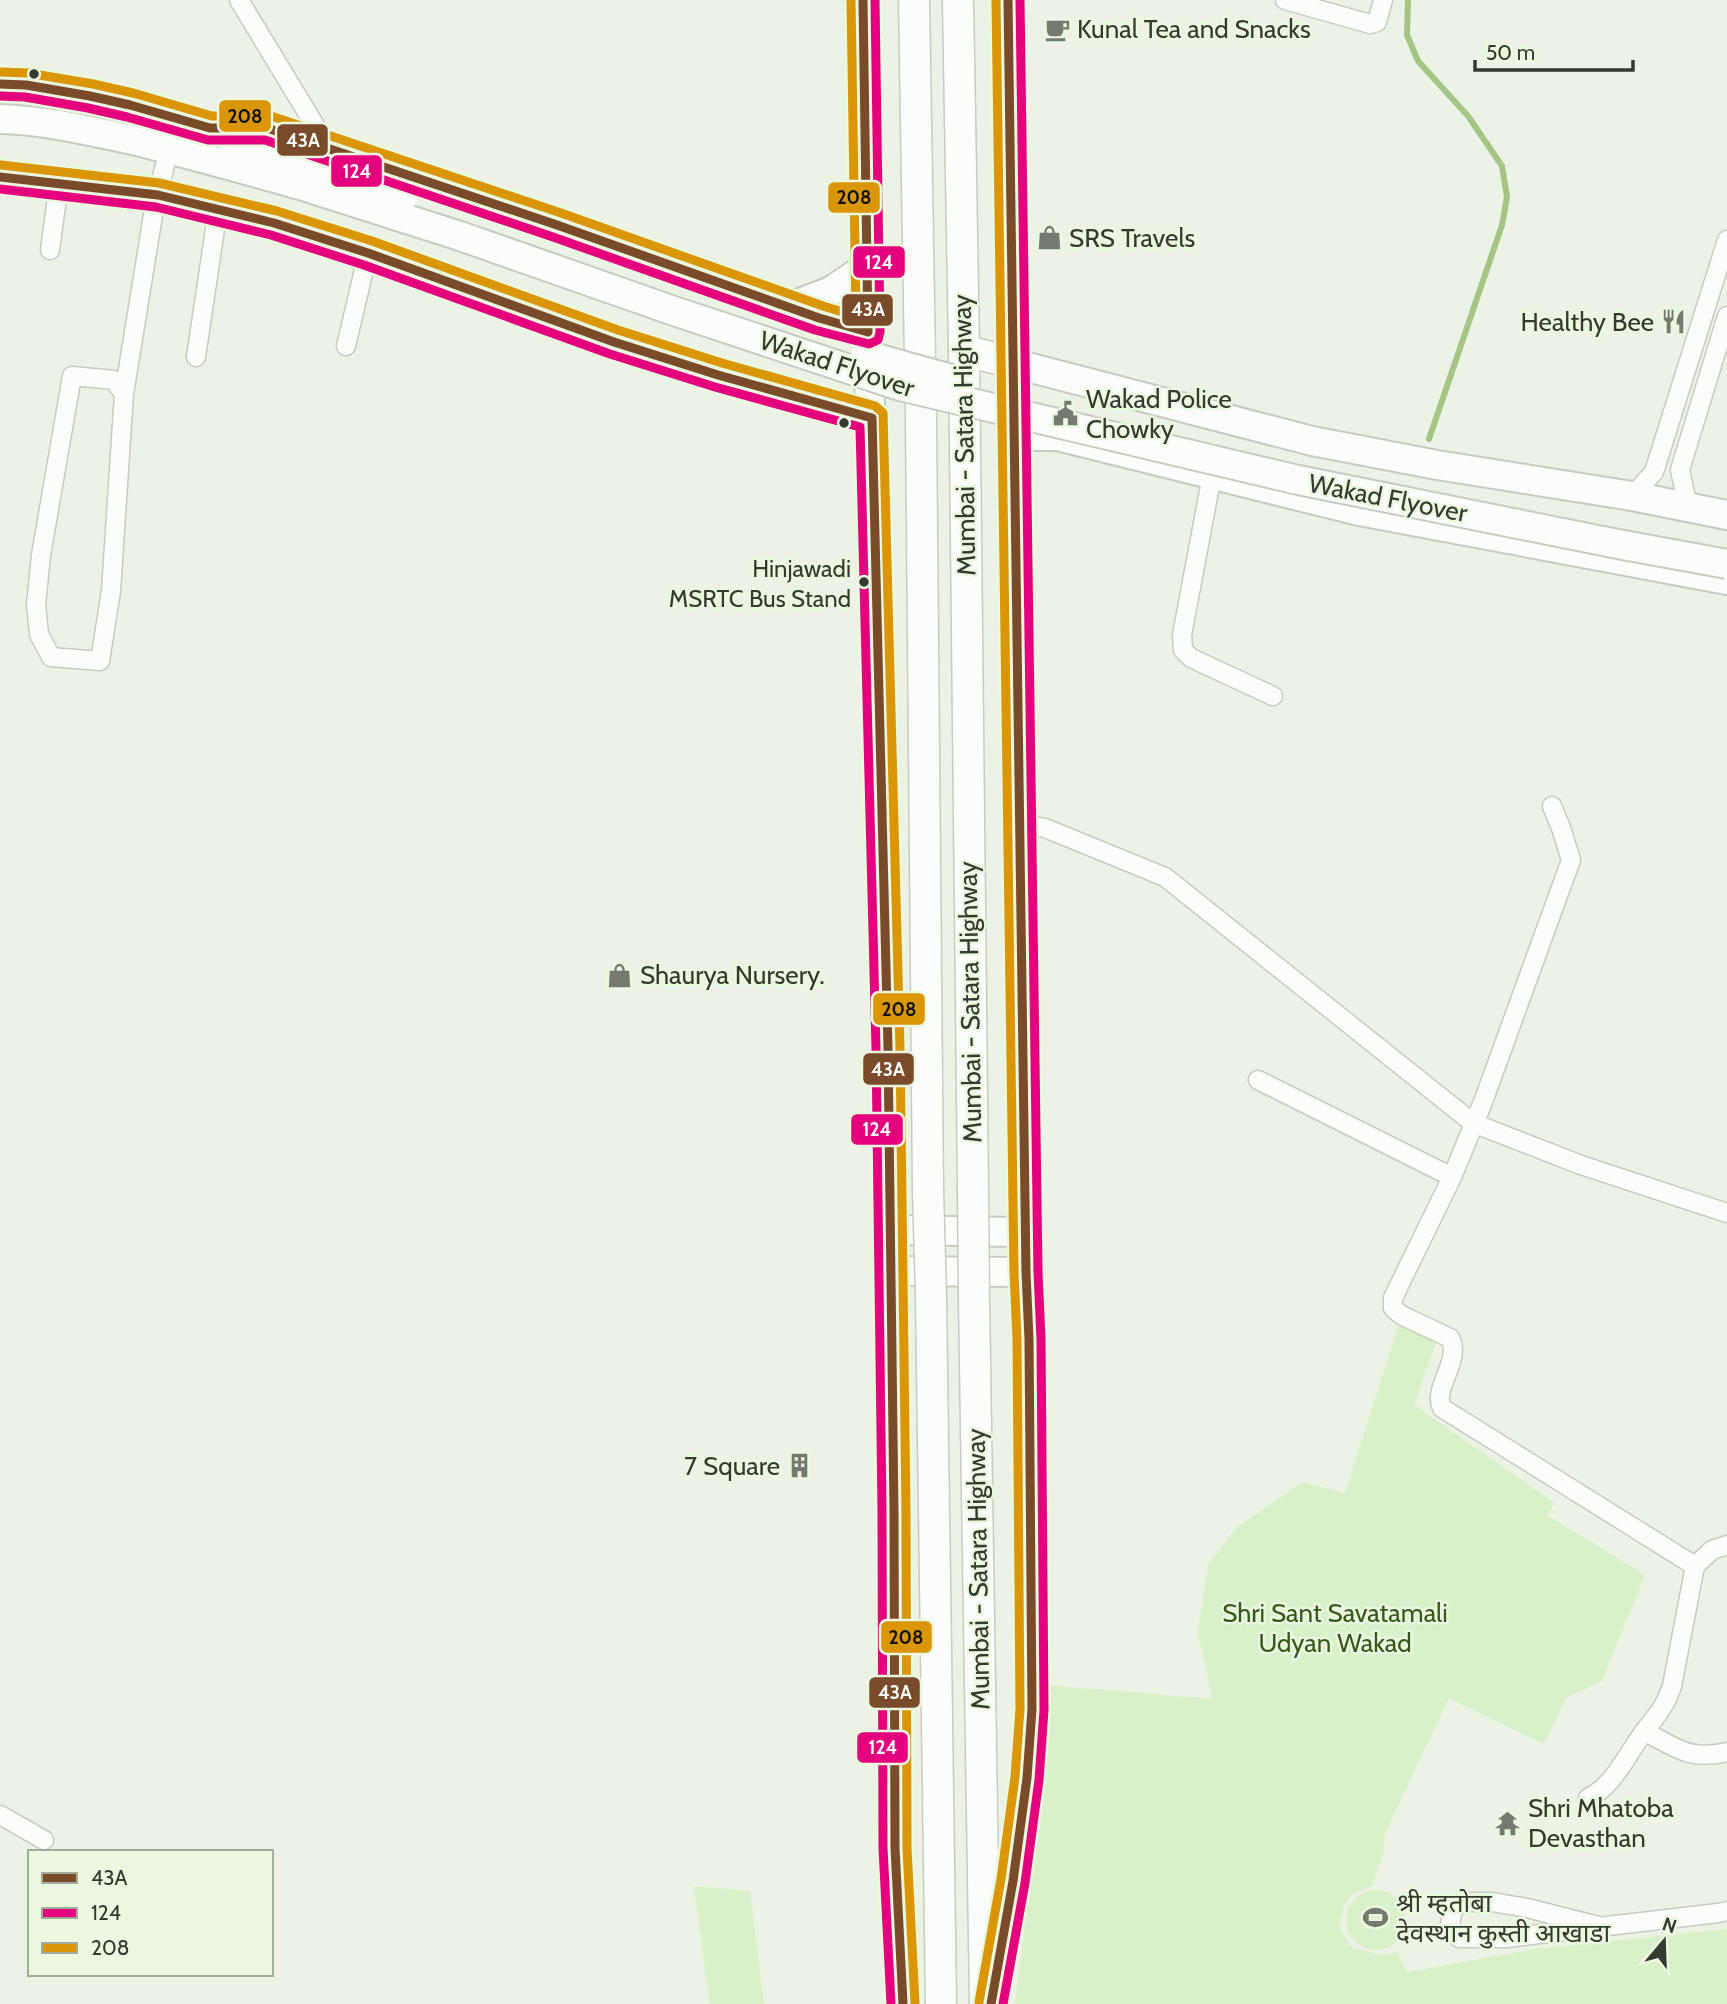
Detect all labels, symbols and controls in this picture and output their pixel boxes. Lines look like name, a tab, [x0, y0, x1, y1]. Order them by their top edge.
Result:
place label: Kunal Tea and Snacks	[1077, 13, 1311, 45]
cafe icon: Kunal Tea and Snacks	[1043, 15, 1071, 43]
scale bar	[1475, 28, 1632, 72]
text: 50 m	[1486, 40, 1535, 65]
unlabelled marker	[27, 67, 41, 81]
line badge: 208	[218, 99, 272, 133]
text: 208	[228, 105, 262, 128]
line badge: 43A	[276, 123, 329, 157]
text: 43A	[286, 129, 320, 152]
line badge: 124	[330, 154, 383, 188]
text: 124	[343, 160, 371, 183]
line badge: 208	[827, 181, 881, 214]
text: 208	[837, 186, 871, 209]
place label: SRS Travels	[1069, 222, 1196, 254]
shop icon: SRS Travels	[1035, 224, 1063, 252]
line badge: 124	[852, 245, 906, 279]
text: 124	[865, 251, 893, 274]
line badge: 43A	[841, 293, 894, 327]
street label: Mumbai - Satara Highway	[946, 294, 982, 576]
text: 43A	[851, 298, 885, 321]
place label: Healthy Bee	[1521, 306, 1654, 338]
restaurant icon: Healthy Bee	[1660, 308, 1688, 336]
street label: Wakad Flyover	[756, 324, 919, 404]
place label: Wakad Police Chowky	[1086, 383, 1232, 445]
public building icon: Wakad Police Chowky	[1052, 400, 1080, 428]
unlabelled marker	[837, 416, 851, 430]
street label: Wakad Flyover	[1306, 467, 1471, 529]
place label: Hinjawadi MSRTC Bus Stand	[669, 554, 851, 613]
marker: Hinjawadi MSRTC Bus Stand	[857, 575, 871, 589]
street label: Mumbai - Satara Highway	[952, 861, 988, 1143]
place label: Shaurya Nursery.	[640, 959, 825, 991]
shop icon: Shaurya Nursery.	[606, 961, 634, 989]
line badge: 208	[872, 992, 926, 1026]
text: 208	[882, 998, 916, 1021]
line badge: 43A	[862, 1052, 915, 1086]
text: 43A	[871, 1058, 905, 1081]
line badge: 124	[850, 1113, 904, 1146]
text: 124	[863, 1118, 891, 1141]
street label: Mumbai - Satara Highway	[960, 1428, 996, 1710]
place label: 7 Square	[684, 1450, 780, 1482]
building icon: 7 Square	[786, 1452, 814, 1480]
park label: Shri Sant Savatamali Udyan Wakad	[1222, 1597, 1448, 1659]
line badge: 208	[880, 1620, 933, 1654]
text: 208	[889, 1626, 923, 1649]
line badge: 43A	[868, 1676, 921, 1709]
text: 43A	[878, 1681, 912, 1704]
line badge: 124	[856, 1731, 909, 1764]
text: 124	[869, 1736, 897, 1759]
place label: Shri Mhatoba Devasthan	[1528, 1792, 1674, 1854]
temple icon: Shri Mhatoba Devasthan	[1494, 1809, 1522, 1837]
legend	[28, 1850, 273, 1976]
text: 43A	[91, 1865, 127, 1890]
place label: श्री म्हतोबा देवस्थान कुस्ती आखाडा	[1396, 1887, 1611, 1949]
text: 124	[91, 1900, 121, 1925]
sports icon: श्री म्हतोबा देवस्थान कुस्ती आखाडा	[1362, 1904, 1390, 1932]
north arrow	[1629, 1906, 1699, 1976]
text: N	[1659, 1912, 1679, 1938]
text: 208	[91, 1935, 129, 1960]

